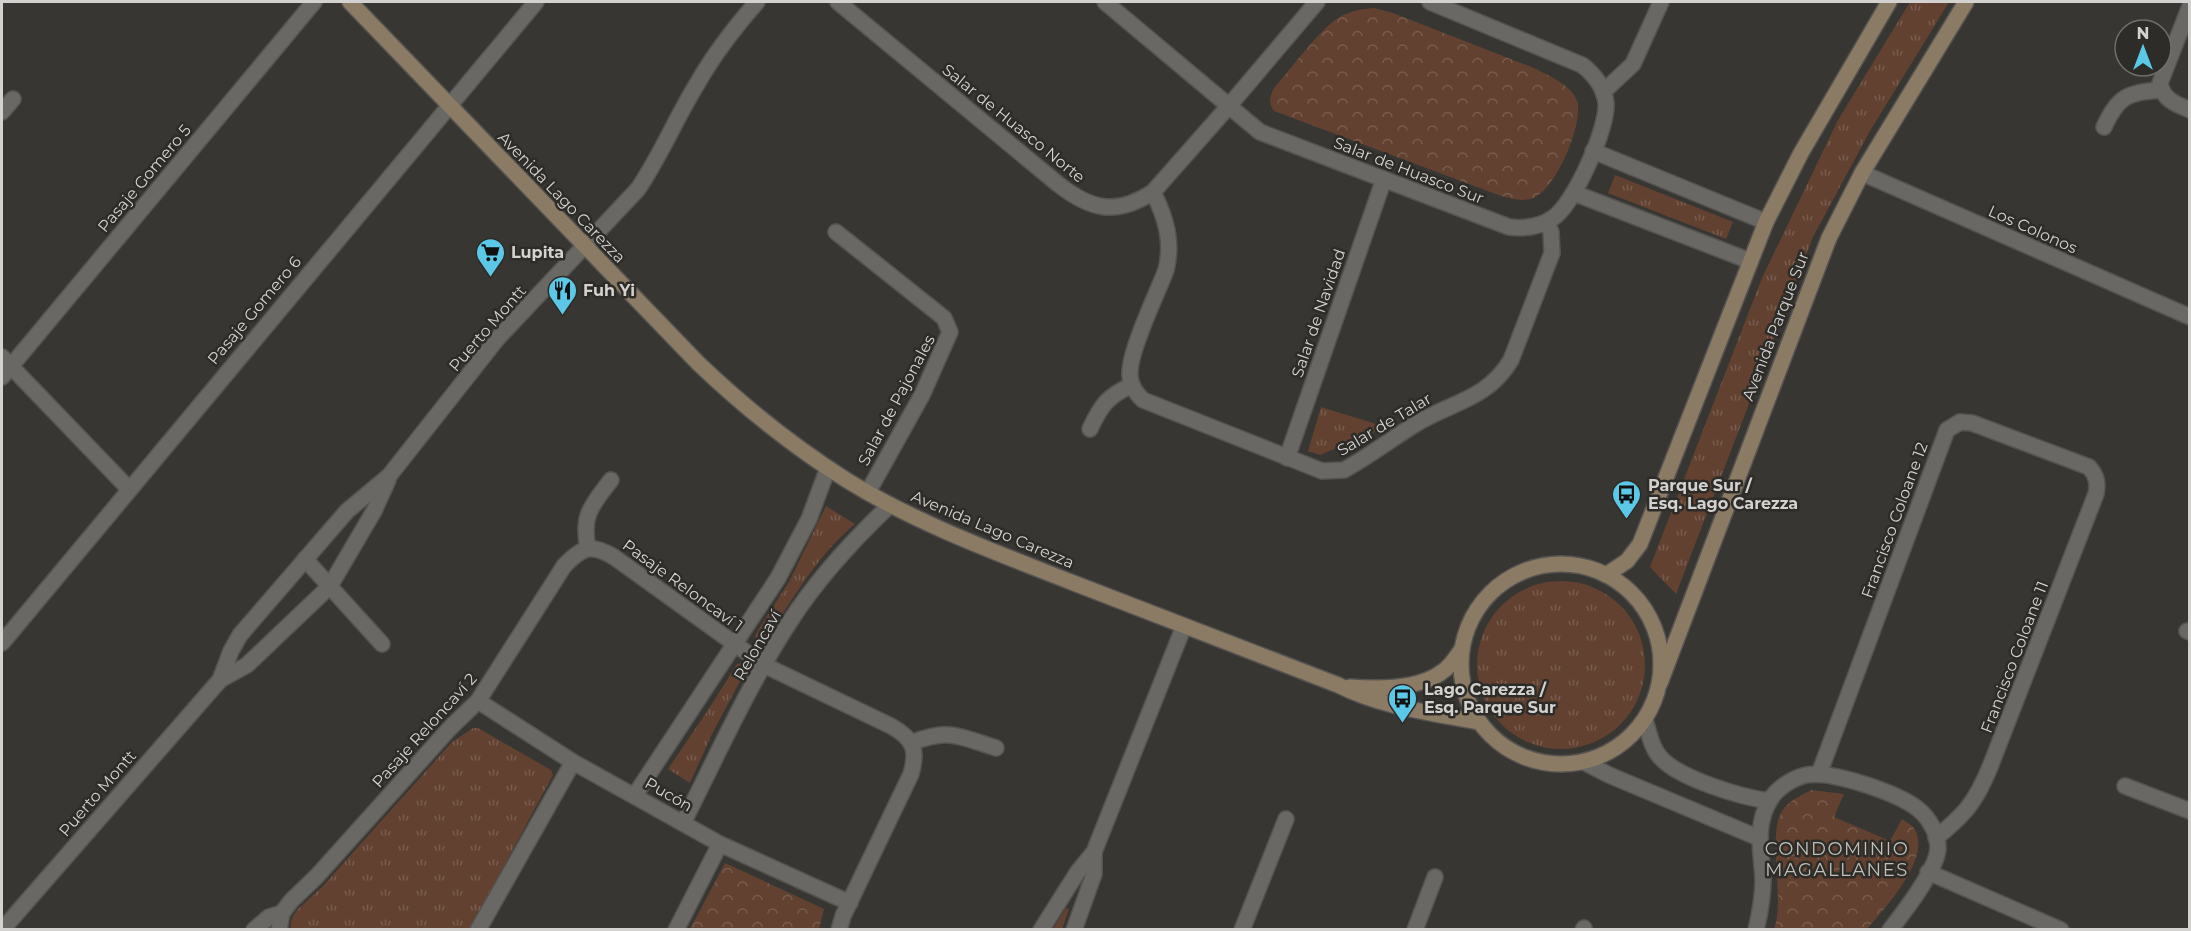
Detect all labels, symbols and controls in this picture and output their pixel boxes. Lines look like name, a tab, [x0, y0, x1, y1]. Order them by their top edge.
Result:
north arrow	[2113, 18, 2173, 78]
text: N	[2137, 24, 2149, 43]
street label: Salar de Huasco Norte	[939, 60, 1089, 187]
street label: Pasaje Gomero 5	[94, 121, 195, 236]
street label: Avenida Lago Carezza	[494, 128, 629, 267]
street label: Salar de Huasco Sur	[1331, 133, 1487, 208]
street label: Los Colonos	[1985, 201, 2080, 258]
supermarket icon: Lupita	[474, 236, 506, 278]
place label: Lupita	[511, 243, 564, 262]
street label: Salar de Navidad	[1288, 246, 1349, 380]
street label: Avenida Parque Sur	[1738, 249, 1813, 403]
street label: Pasaje Gomero 6	[204, 252, 305, 368]
restaurant icon: Fuh Yi	[546, 274, 578, 316]
street label: Puerto Montt	[445, 281, 530, 375]
place label: Fuh Yi	[583, 281, 635, 300]
street label: Salar de Pajonales	[854, 331, 939, 469]
street label: Salar de Talar	[1334, 389, 1435, 460]
street label: Francisco Coloane 12	[1857, 440, 1932, 601]
place label: Parque Sur / Esq. Lago Carezza	[1648, 476, 1798, 513]
bus stop icon: Parque Sur / Esq. Lago Carezza	[1611, 478, 1643, 520]
street label: Avenida Lago Carezza	[909, 487, 1077, 572]
street label: Pasaje Reloncaví 1	[619, 535, 746, 635]
street label: Francisco Coloane 11	[1977, 579, 2052, 736]
street label: Reloncaví	[730, 606, 785, 684]
street label: Pasaje Reloncaví 2	[368, 669, 481, 791]
place label: Lago Carezza / Esq. Parque Sur	[1424, 680, 1556, 717]
bus stop icon: Lago Carezza / Esq. Parque Sur	[1387, 682, 1419, 724]
street label: Puerto Montt	[55, 746, 140, 840]
street label: Pucón	[641, 773, 696, 816]
district label: CONDOMINIO MAGALLANES	[1765, 838, 1909, 881]

